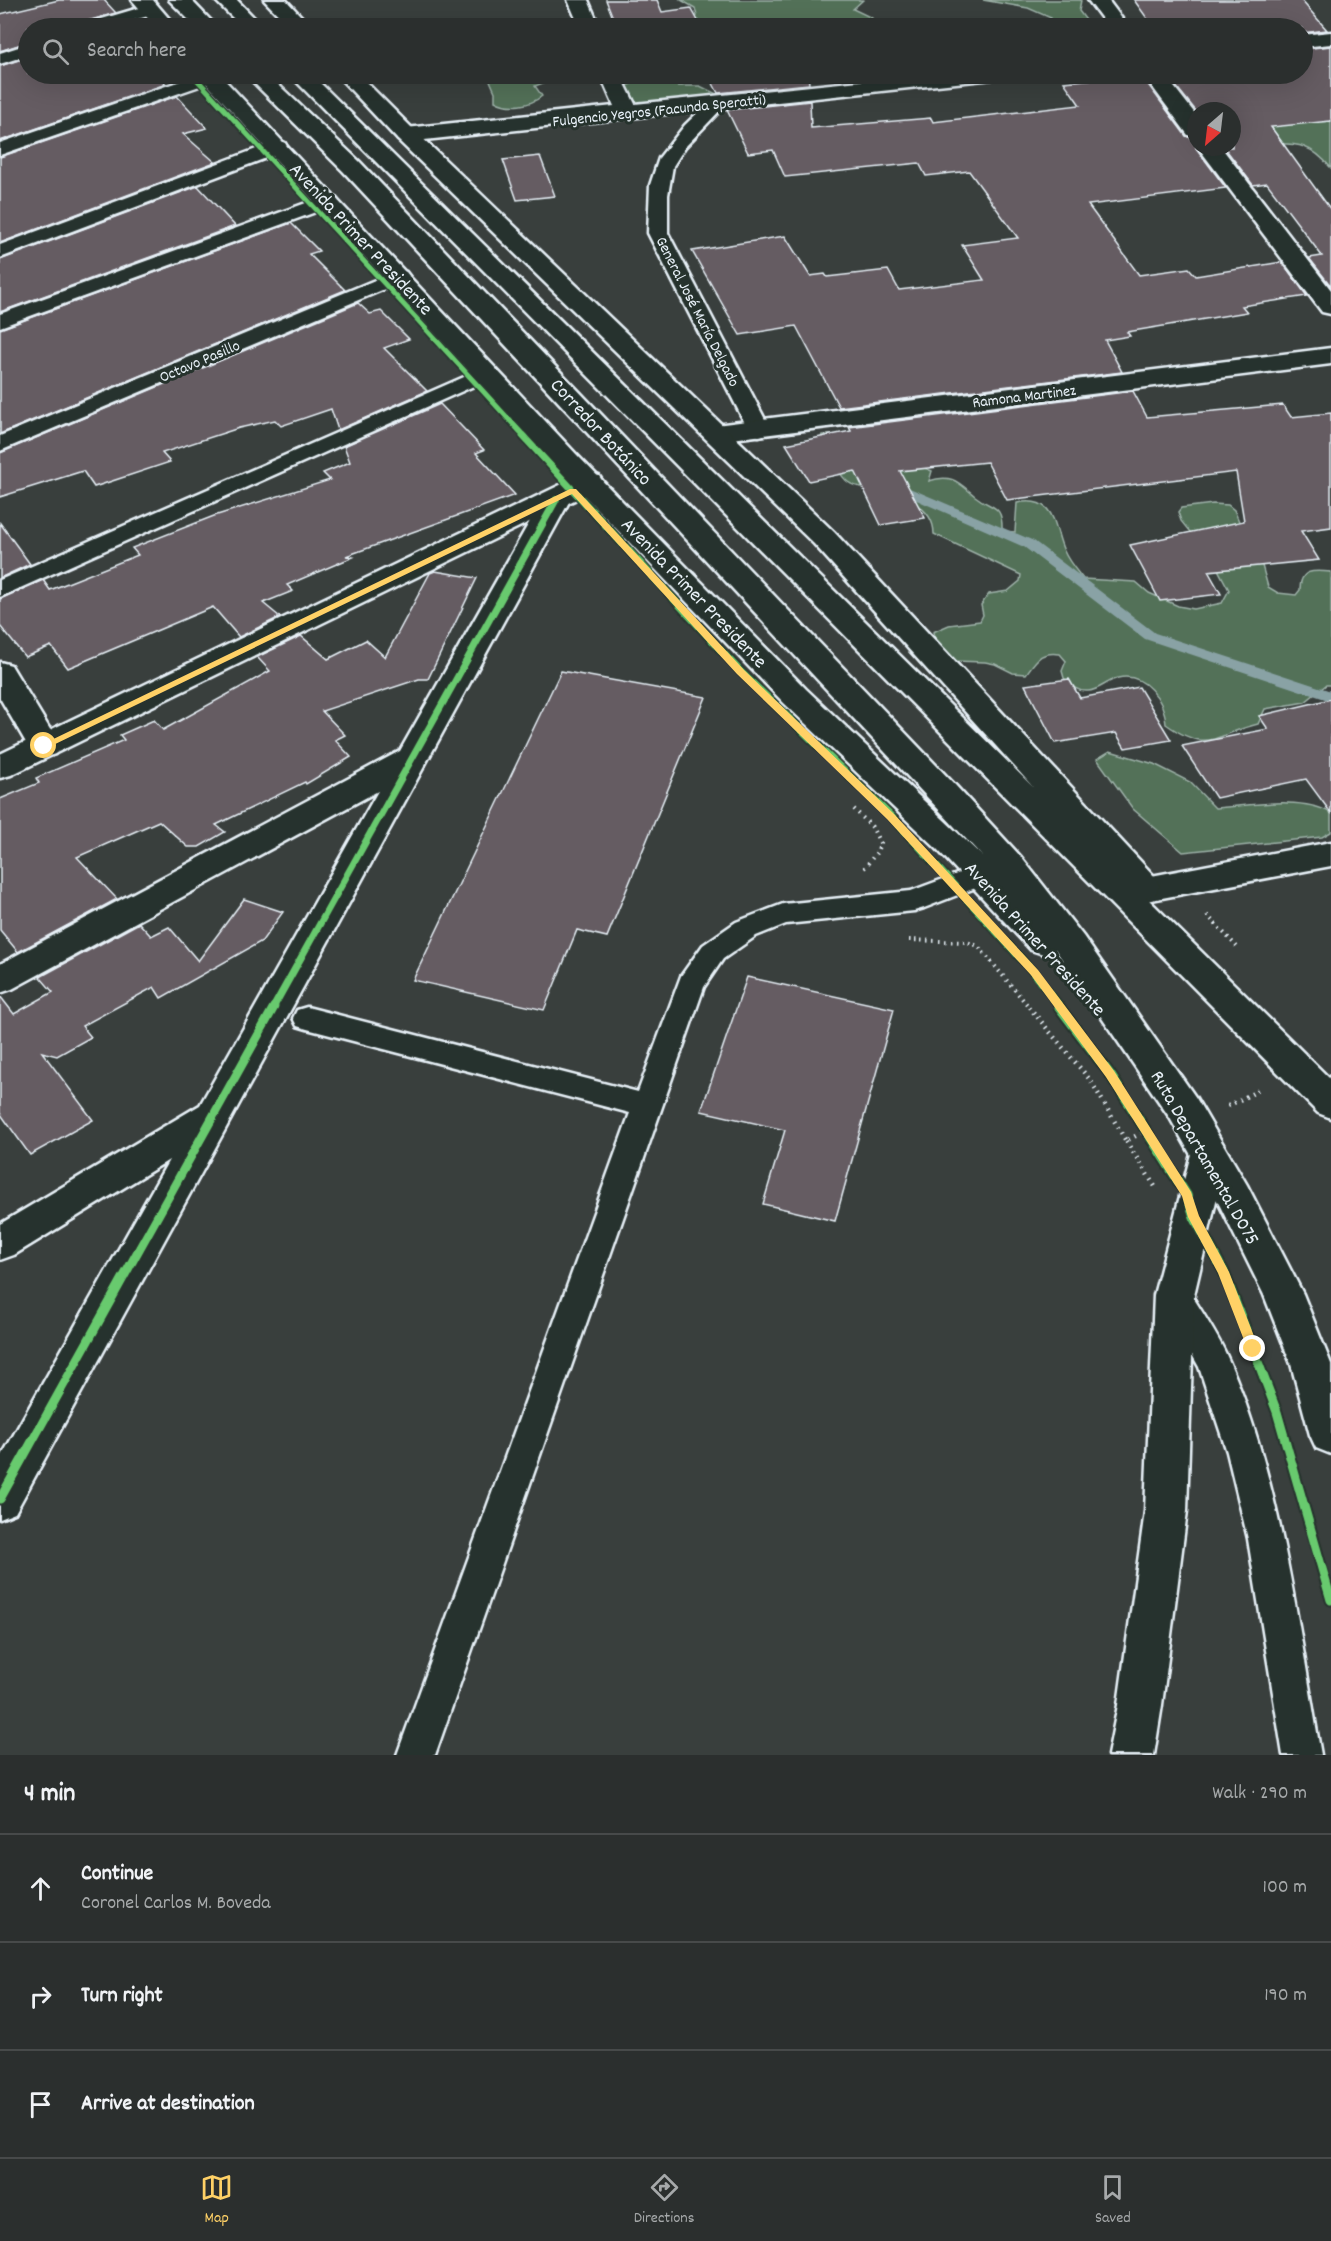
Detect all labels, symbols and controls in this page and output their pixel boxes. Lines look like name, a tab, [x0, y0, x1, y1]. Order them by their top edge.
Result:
search box	[18, 18, 1313, 84]
icon: search	[39, 35, 72, 68]
text: Search here	[87, 36, 186, 67]
street label: Fulgencio Yegros (Facunda Speratti)	[551, 89, 767, 134]
north arrow	[1187, 102, 1241, 156]
street label: Avenida Primer Presidente	[281, 157, 438, 323]
street label: General José María Delgado	[649, 233, 745, 391]
street label: Octavo Pasillo	[156, 335, 244, 390]
street label: Corredor Botánico	[542, 373, 657, 493]
street label: Ramona Martinez	[971, 380, 1077, 415]
street label: Avenida Primer Presidente	[613, 512, 773, 676]
route start	[30, 732, 56, 758]
street label: Avenida Primer Presidente	[956, 856, 1111, 1024]
street label: Ruta Departamental D075	[1142, 1066, 1265, 1251]
route end	[1239, 1335, 1265, 1361]
text: 4 min	[24, 1776, 75, 1813]
text: Walk · 290 m	[1212, 1780, 1307, 1808]
text: Continue	[81, 1859, 153, 1890]
icon: ahead	[24, 1872, 57, 1905]
text: 100 m	[1263, 1874, 1307, 1902]
text: Coronel Carlos M. Boveda	[81, 1890, 271, 1918]
icon: right	[24, 1980, 57, 2013]
text: Turn right	[81, 1981, 163, 2012]
text: 190 m	[1264, 1982, 1307, 2010]
icon: arrive	[24, 2088, 57, 2121]
text: Arrive at destination	[81, 2089, 255, 2120]
tab: Map	[200, 2171, 233, 2230]
tab: Directions	[634, 2171, 694, 2230]
tab: Saved	[1095, 2171, 1131, 2230]

